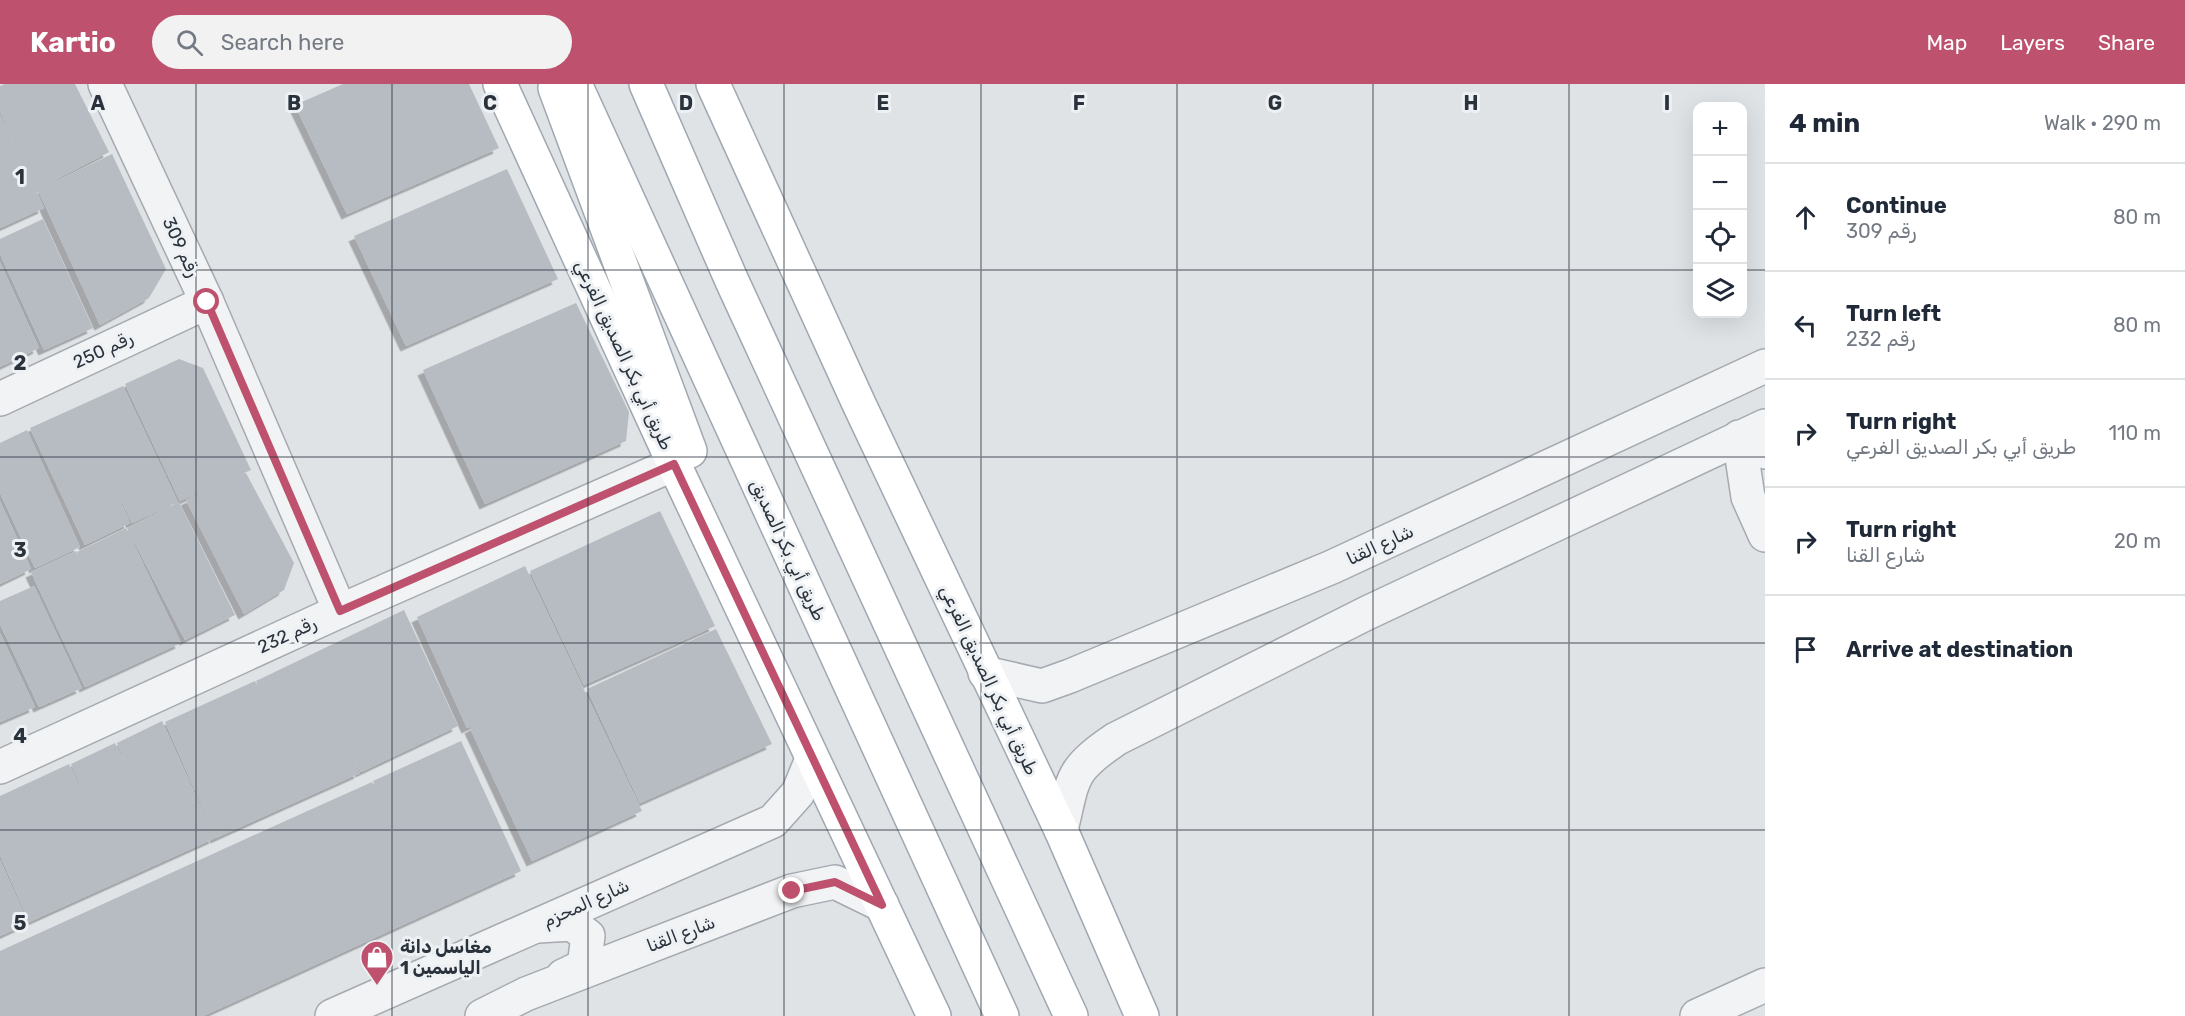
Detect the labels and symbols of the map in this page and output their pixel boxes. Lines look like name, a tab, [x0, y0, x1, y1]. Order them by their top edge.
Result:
text: A	[91, 91, 106, 115]
text: B	[287, 91, 301, 115]
text: C	[483, 91, 497, 115]
text: D	[679, 91, 693, 115]
text: E	[877, 91, 889, 115]
text: F	[1073, 91, 1085, 115]
text: G	[1268, 91, 1282, 115]
text: H	[1464, 91, 1478, 115]
text: I	[1664, 91, 1670, 115]
text: 1	[15, 165, 25, 189]
street label: رقم 309	[157, 214, 204, 281]
street label: طريق أبي بكر الصديق الفرعي	[568, 256, 678, 454]
route start	[193, 288, 219, 314]
street label: رقم 250	[70, 327, 137, 374]
text: 2	[14, 351, 27, 375]
street label: طريق أبي بكر الصديق	[744, 476, 830, 625]
street label: شارع القنا	[1343, 520, 1417, 571]
text: 3	[13, 538, 27, 562]
street label: طريق أبي بكر الصديق الفرعي	[933, 581, 1043, 779]
street label: رقم 232	[254, 612, 321, 659]
text: 4	[13, 724, 27, 748]
street label: شارع المحزم	[539, 874, 633, 933]
route end	[778, 877, 804, 903]
text: 5	[14, 911, 27, 935]
street label: شارع القنا	[644, 911, 719, 958]
place label: مغاسل دانة الياسمين 1	[400, 936, 492, 979]
shop icon: مغاسل دانة الياسمين 1	[359, 939, 395, 986]

